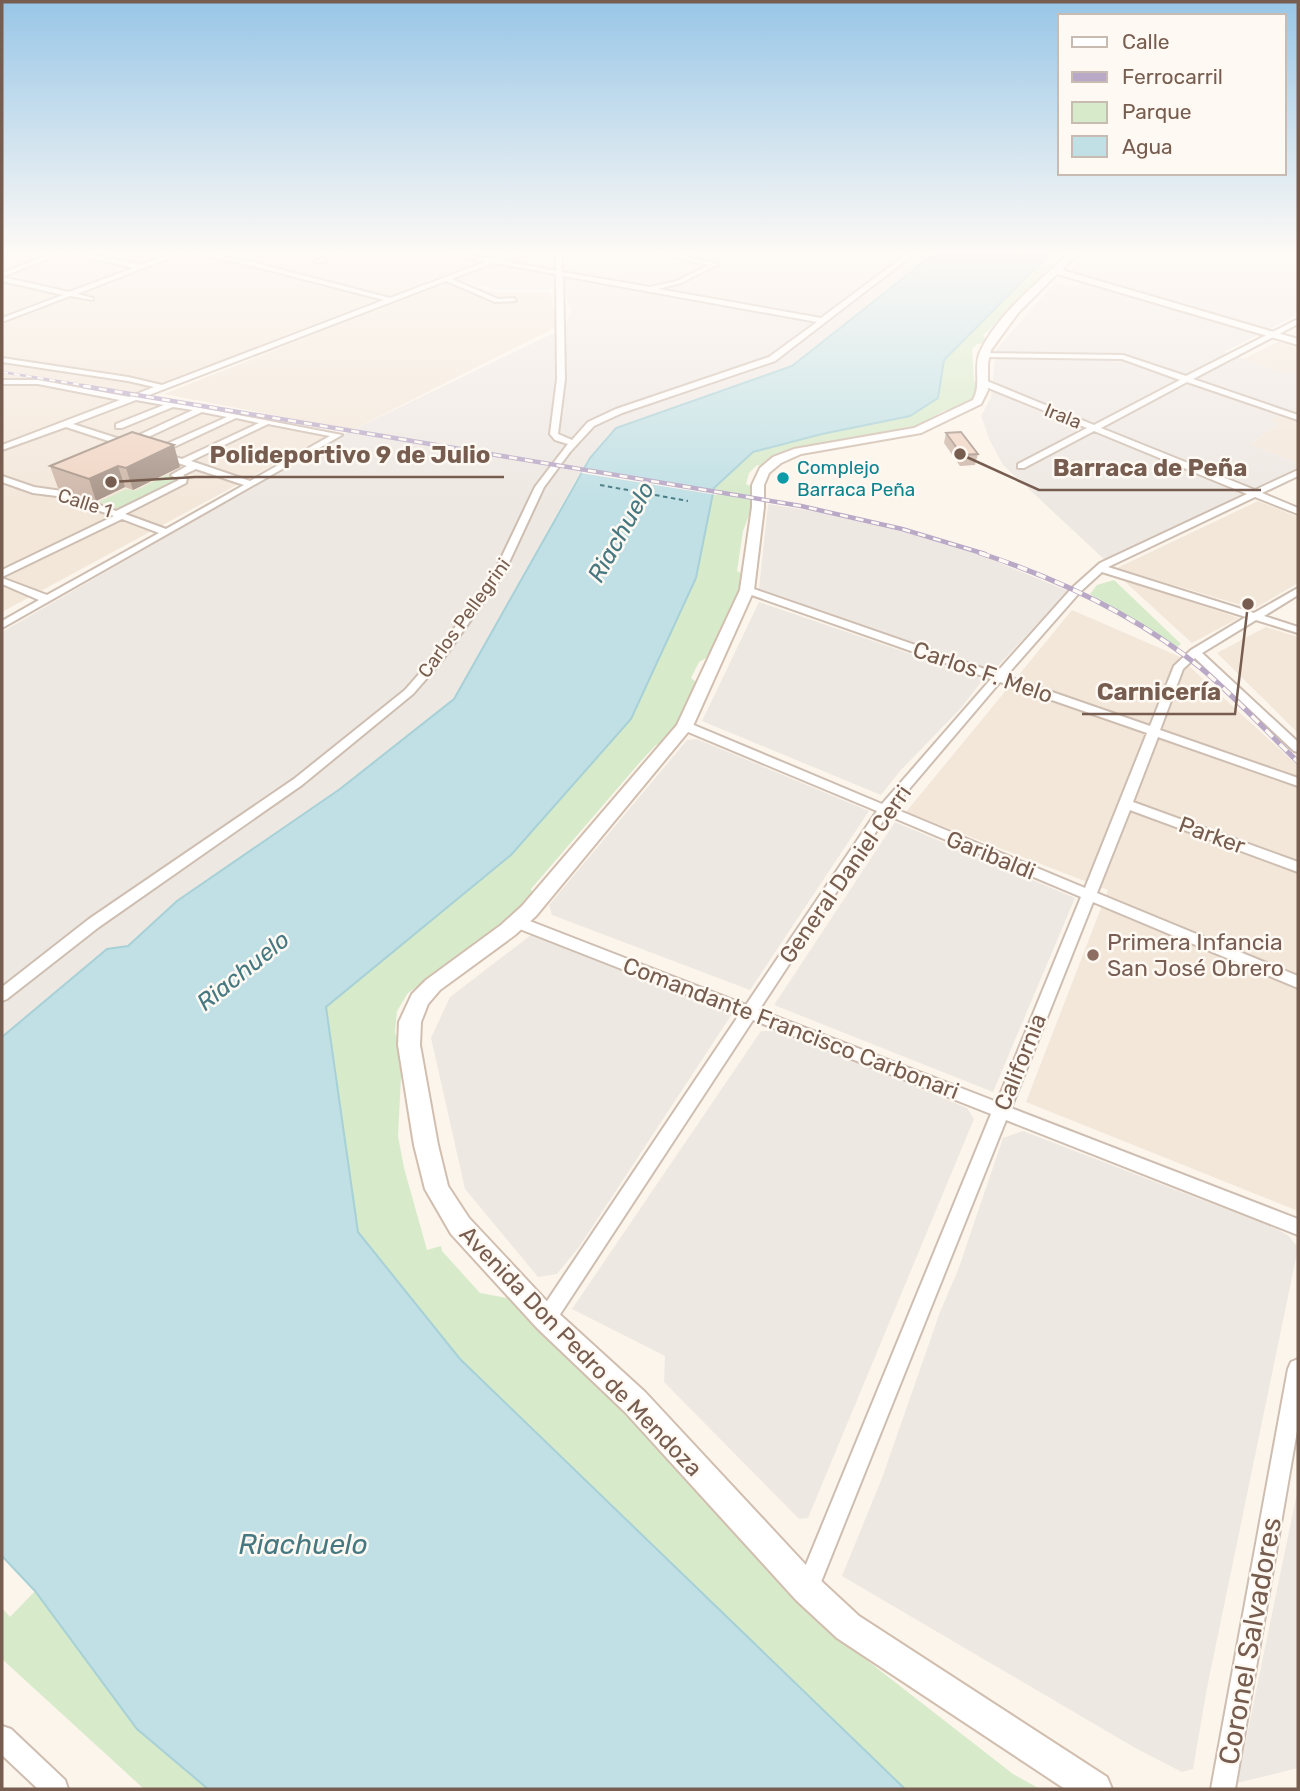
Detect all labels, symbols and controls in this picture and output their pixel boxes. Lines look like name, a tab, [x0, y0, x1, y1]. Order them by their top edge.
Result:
legend	[1058, 14, 1286, 175]
text: Calle	[1122, 29, 1170, 54]
text: Ferrocarril	[1122, 64, 1223, 89]
text: Parque	[1122, 99, 1192, 124]
text: Agua	[1122, 134, 1173, 159]
street label: Irala	[1041, 398, 1085, 434]
callout: Polideportivo 9 de Julio	[195, 432, 504, 477]
text: Polideportivo 9 de Julio	[209, 441, 491, 469]
callout: Barraca de Peña	[1039, 445, 1261, 490]
text: Barraca de Peña	[1053, 454, 1247, 482]
place label: Complejo Barraca Peña	[797, 456, 915, 501]
marker: Complejo Barraca Peña	[775, 470, 791, 486]
water label: Riachuelo	[582, 477, 660, 587]
street label: Calle 1	[55, 483, 115, 523]
street label: Carlos Pellegrini	[413, 554, 515, 682]
street label: Carlos F. Melo	[909, 635, 1057, 709]
callout: Carnicería	[1082, 669, 1235, 714]
text: Carnicería	[1097, 678, 1221, 706]
street label: General Daniel Cerri	[773, 779, 917, 969]
street label: Parker	[1175, 810, 1249, 860]
street label: Garibaldi	[942, 824, 1040, 886]
water label: Riachuelo	[191, 925, 295, 1017]
place label: Primera Infancia San José Obrero	[1107, 928, 1284, 982]
marker: Primera Infancia San José Obrero	[1085, 947, 1101, 963]
street label: Comandante Francisco Carbonari	[619, 951, 963, 1105]
street label: California	[988, 1009, 1052, 1115]
street label: Avenida Don Pedro de Mendoza	[454, 1220, 708, 1482]
street label: Coronel Salvadores	[1212, 1515, 1288, 1767]
water label: Riachuelo	[238, 1528, 368, 1561]

